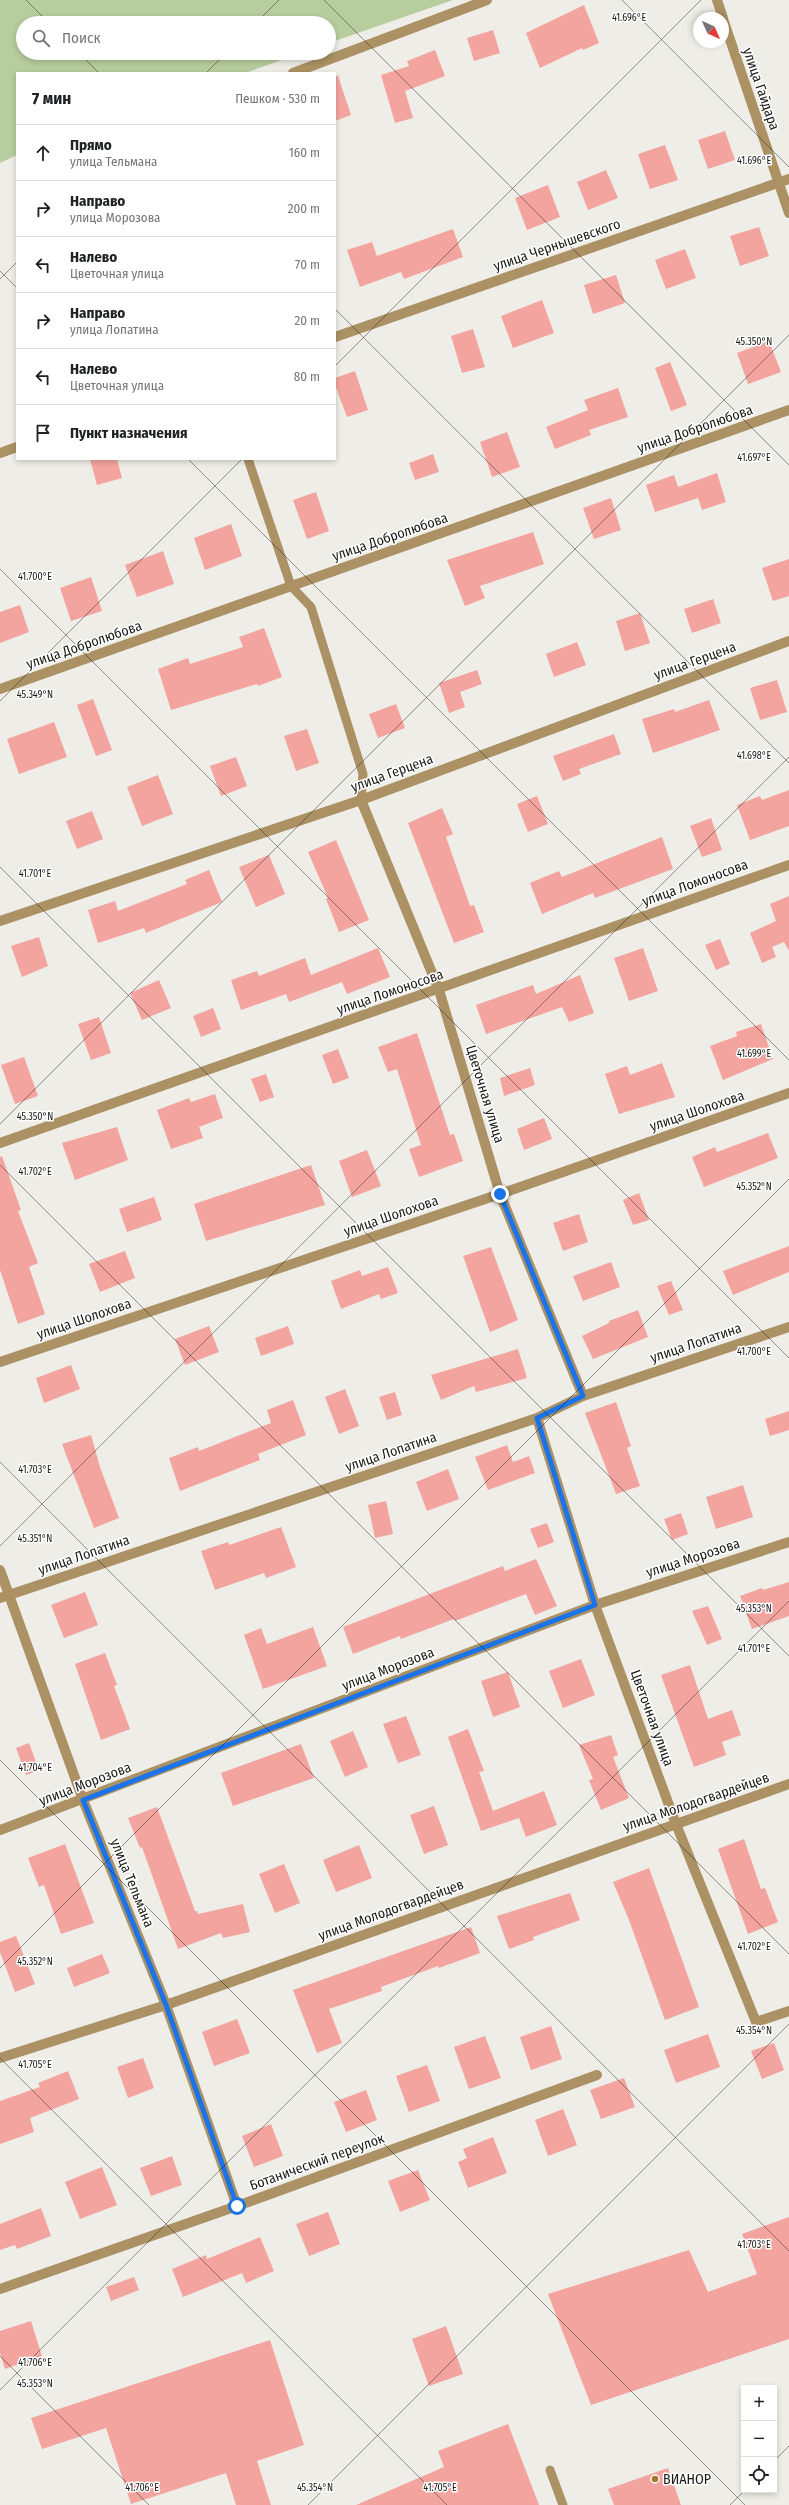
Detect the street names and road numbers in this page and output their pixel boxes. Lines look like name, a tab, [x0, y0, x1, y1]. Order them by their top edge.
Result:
street label: улица Гайдара	[739, 46, 783, 132]
street label: улица Чернышевского	[491, 215, 623, 275]
street label: улица Добролюбова	[635, 401, 755, 457]
street label: улица Добролюбова	[330, 509, 450, 565]
street label: улица Добролюбова	[24, 617, 144, 673]
street label: улица Герцена	[652, 638, 739, 684]
street label: улица Герцена	[349, 750, 436, 796]
street label: улица Ломоносова	[640, 856, 750, 910]
street label: улица Ломоносова	[335, 966, 446, 1018]
street label: Цветочная улица	[462, 1043, 508, 1145]
street label: улица Шолохова	[648, 1087, 747, 1135]
street label: улица Шолохова	[342, 1192, 441, 1240]
street label: улица Шолохова	[35, 1295, 134, 1343]
street label: улица Лопатина	[648, 1319, 744, 1367]
street label: улица Лопатина	[343, 1428, 439, 1476]
street label: улица Лопатина	[36, 1531, 132, 1579]
street label: улица Морозова	[644, 1535, 742, 1581]
street label: улица Морозова	[339, 1644, 437, 1694]
street label: Цветочная улица	[627, 1668, 677, 1769]
street label: улица Морозова	[36, 1759, 134, 1809]
street label: улица Молодогвардейцев	[621, 1769, 771, 1835]
street label: улица Тельмана	[106, 1836, 158, 1930]
street label: улица Молодогвардейцев	[316, 1876, 466, 1944]
street label: Ботанический переулок	[247, 2130, 387, 2194]

